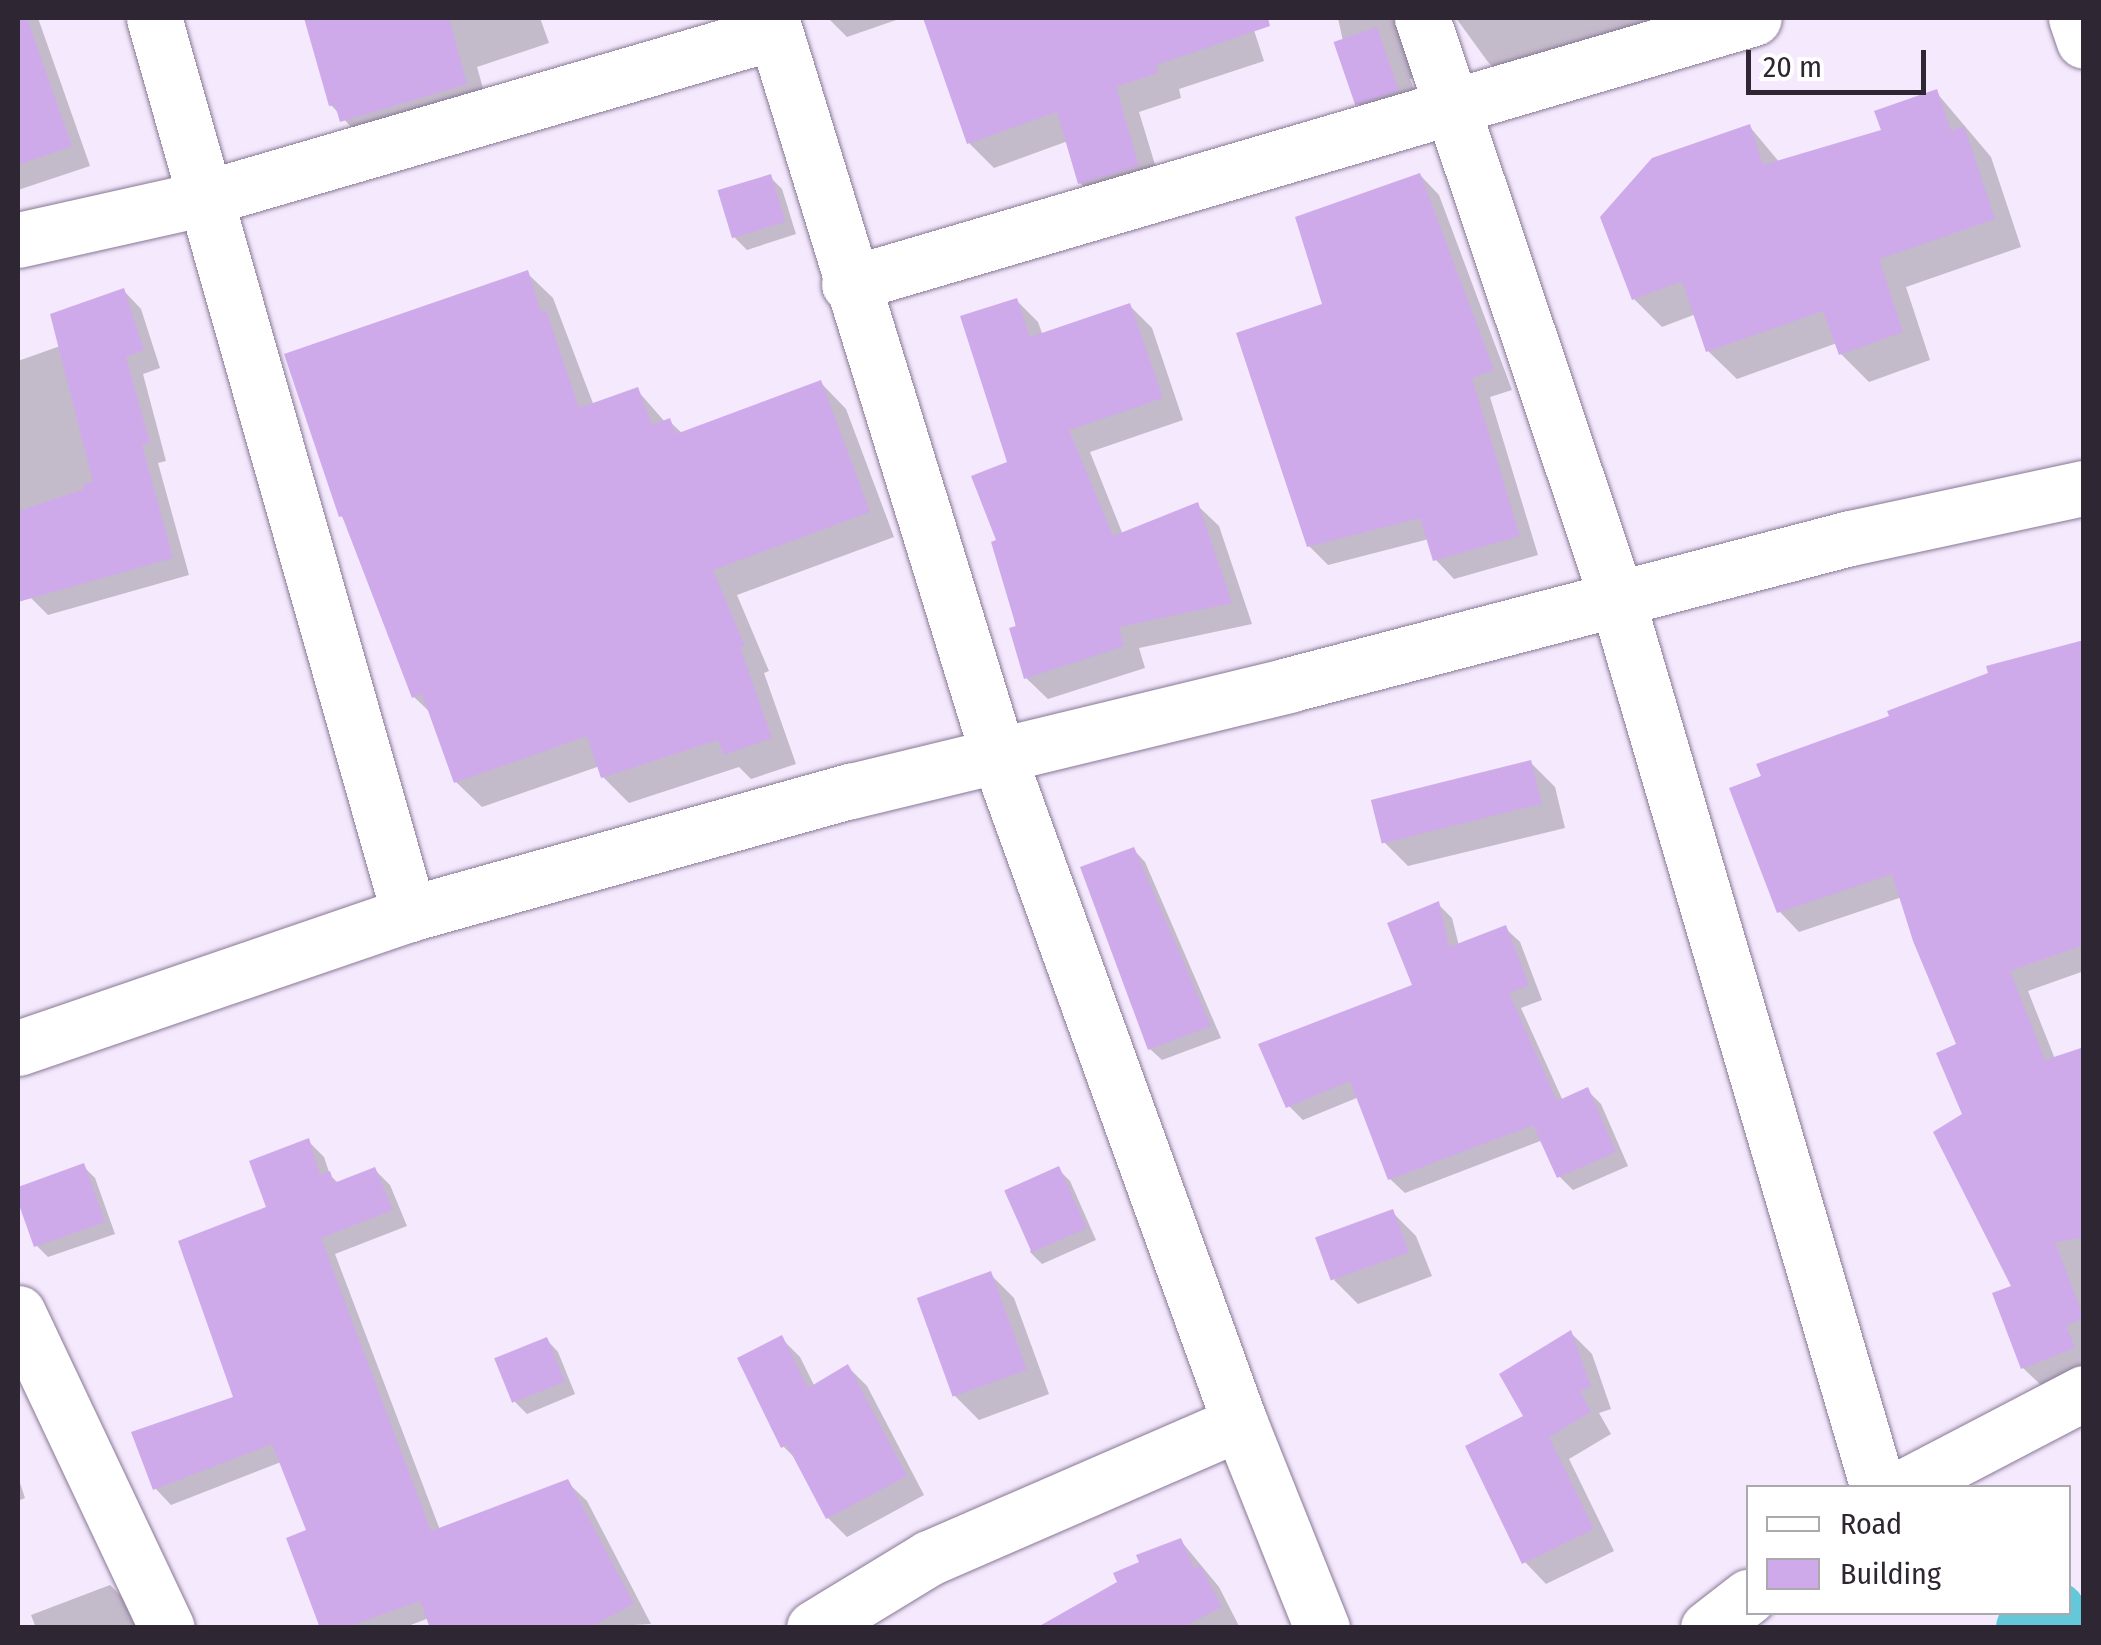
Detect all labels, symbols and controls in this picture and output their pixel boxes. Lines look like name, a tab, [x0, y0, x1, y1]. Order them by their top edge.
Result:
scale bar	[1751, 30, 1931, 92]
text: 20 m	[1763, 49, 1822, 85]
legend	[1746, 1485, 2071, 1615]
text: Road	[1840, 1506, 1902, 1542]
text: Building	[1840, 1556, 1941, 1592]

